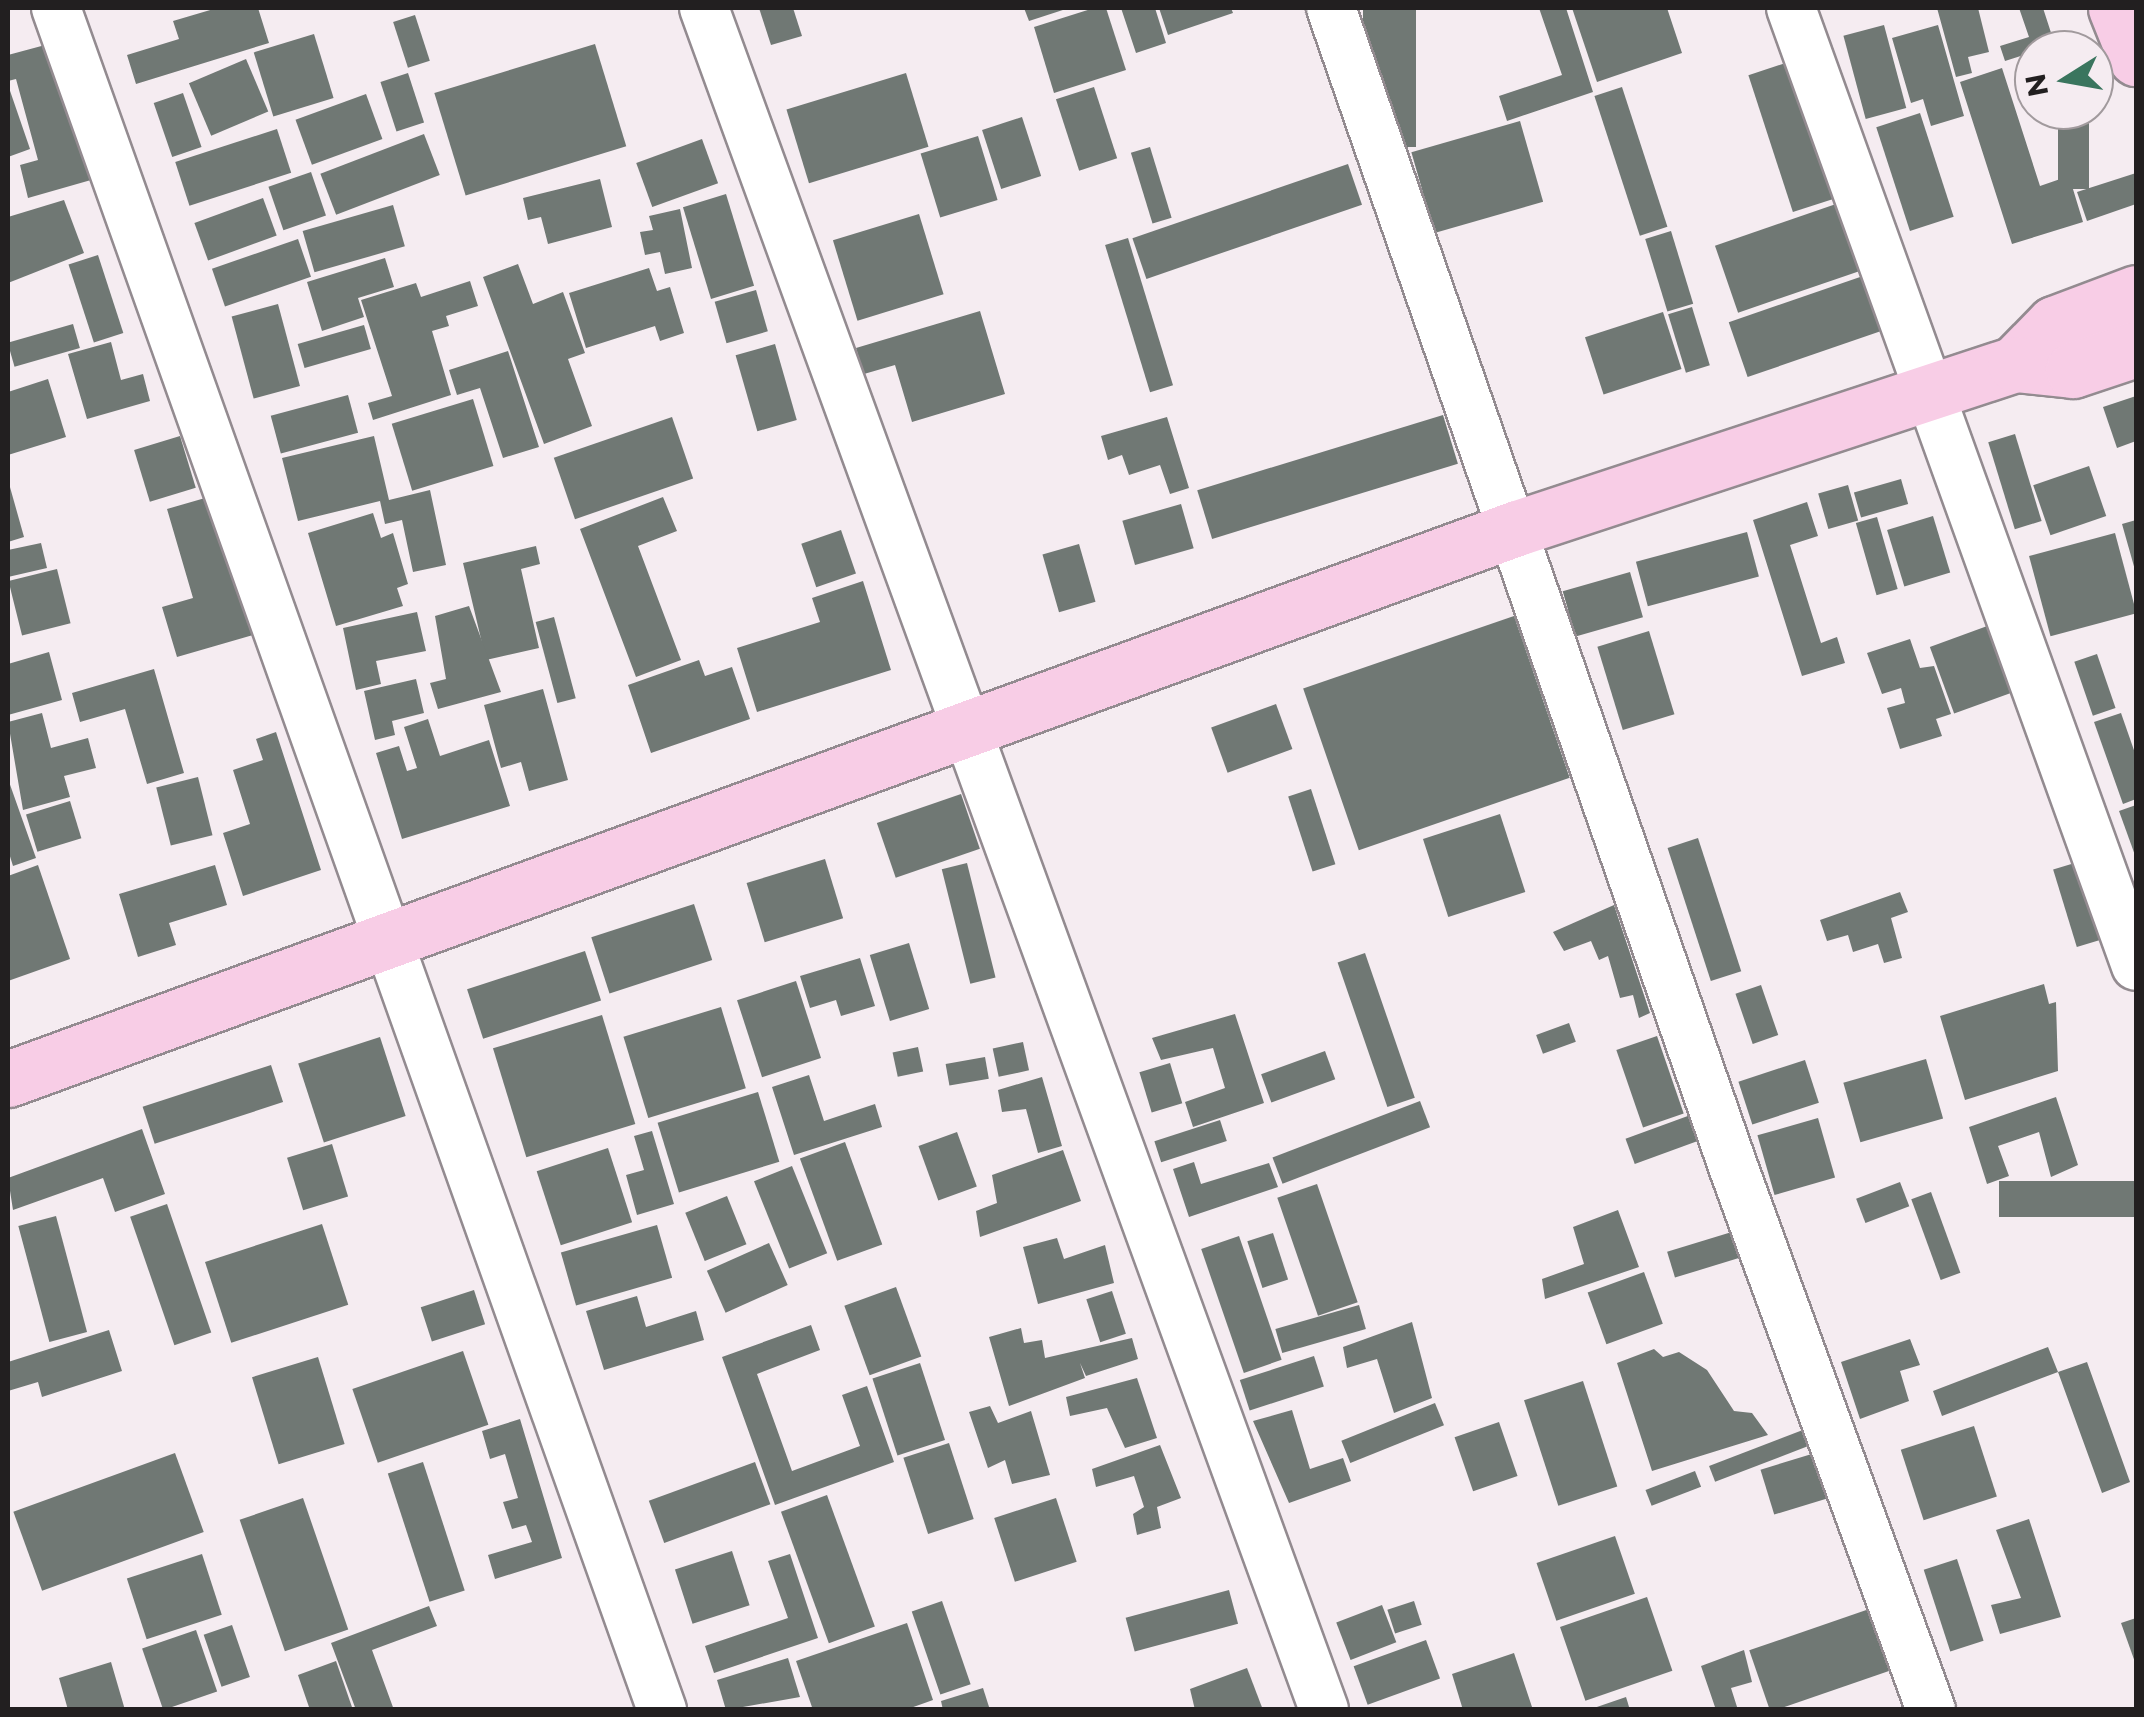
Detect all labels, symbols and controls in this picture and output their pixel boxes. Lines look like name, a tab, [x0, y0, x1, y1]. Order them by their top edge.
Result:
north arrow	[2014, 30, 2114, 130]
text: N	[2018, 71, 2055, 100]

